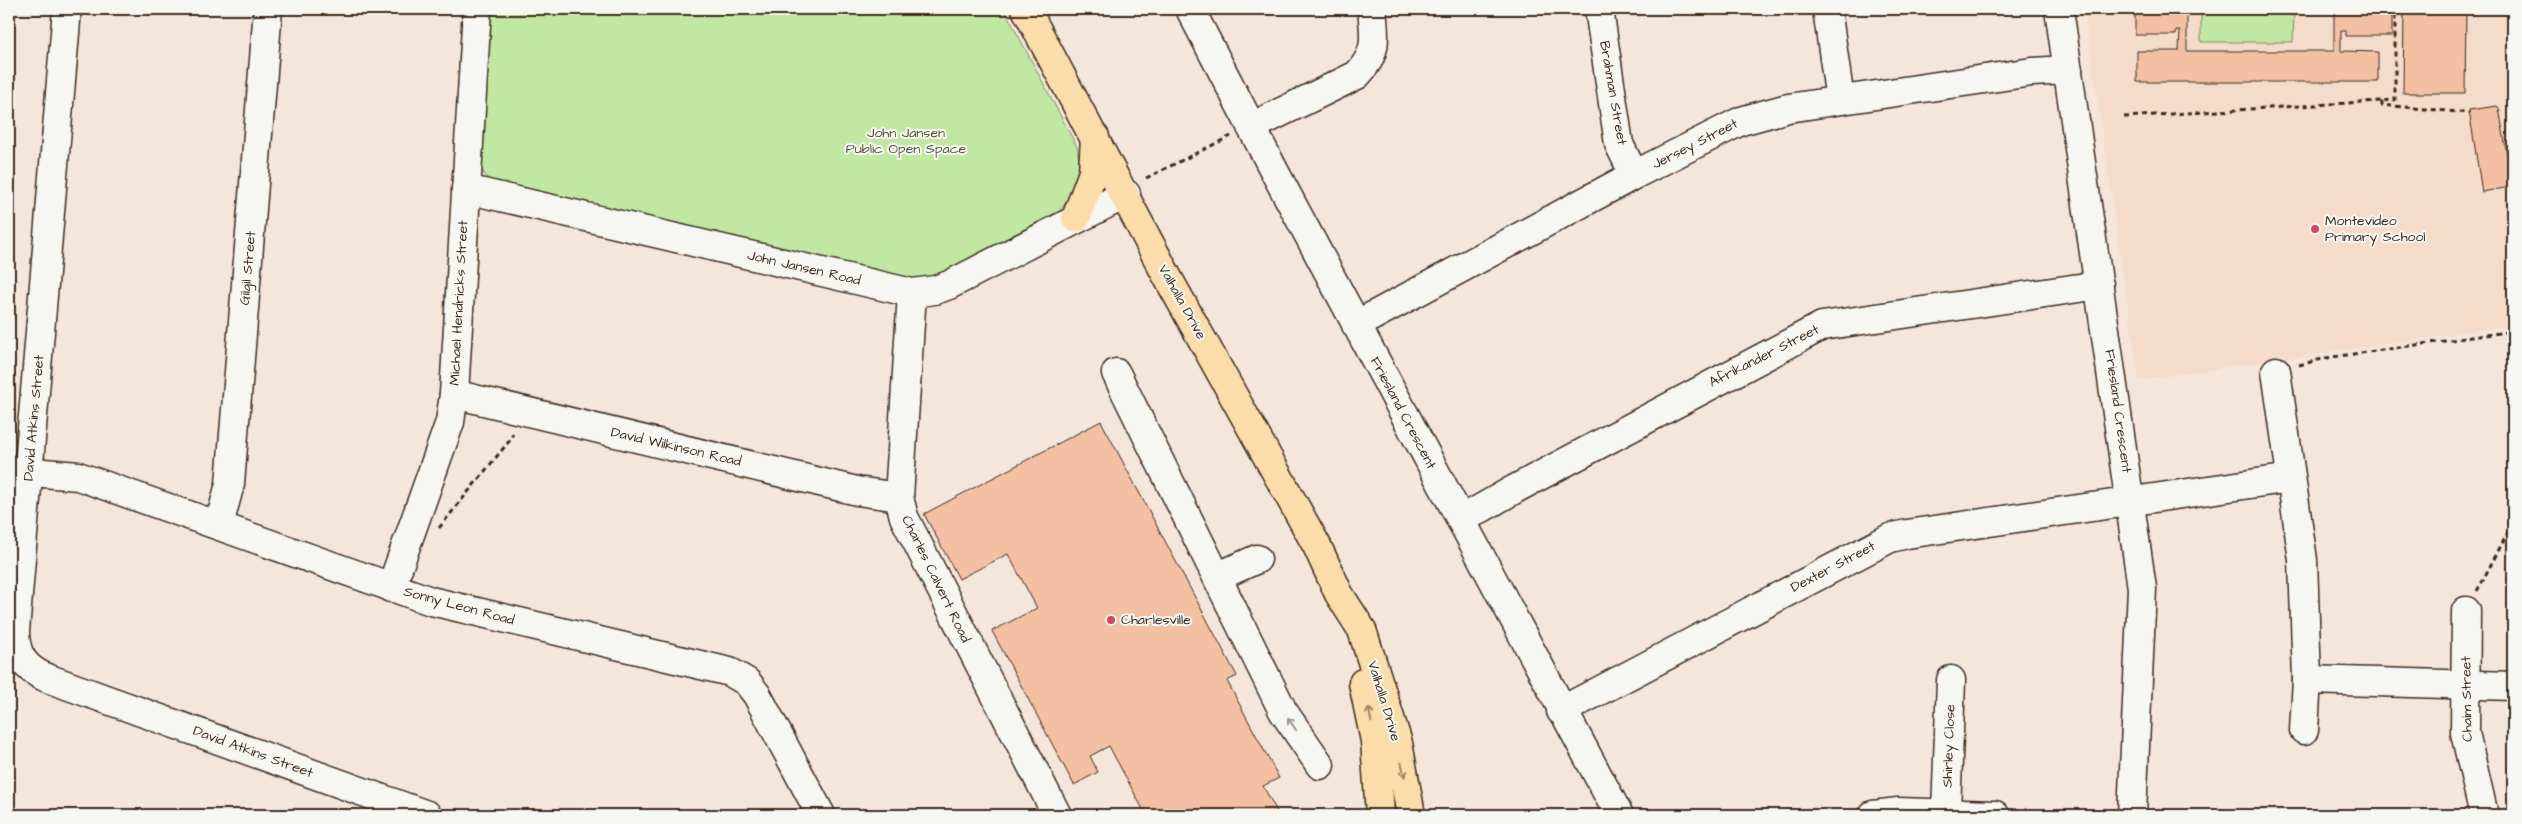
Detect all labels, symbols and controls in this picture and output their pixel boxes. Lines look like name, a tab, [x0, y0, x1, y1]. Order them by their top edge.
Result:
street label: Brahman Street	[1594, 39, 1632, 147]
street label: Jersey Street	[1649, 114, 1742, 174]
park label: John Jansen Public Open Space	[846, 123, 967, 159]
place label: Montevideo Primary School	[2325, 211, 2426, 247]
street label: Michael Hendricks Street	[445, 220, 473, 386]
marker: Montevideo Primary School	[2309, 223, 2321, 235]
street label: Gilgil Street	[235, 230, 261, 306]
street label: John Jansen Road	[745, 245, 863, 291]
street label: Valhalla Drive	[1153, 261, 1211, 344]
street label: Afrikander Street	[1705, 319, 1823, 392]
street label: Friesland Crescent	[2099, 348, 2137, 474]
street label: Friesland Crescent	[1365, 353, 1441, 473]
street label: David Atkins Street	[19, 354, 50, 482]
street label: David Wilkinson Road	[609, 422, 743, 472]
street label: Charles Calvert Road	[896, 512, 976, 646]
street label: Dexter Street	[1787, 536, 1879, 598]
street label: Sonny Leon Road	[401, 582, 517, 630]
place label: Charlesville	[1121, 610, 1191, 630]
marker: Charlesville	[1105, 614, 1117, 626]
street label: Chaim Street	[2456, 656, 2478, 742]
street label: Valhalla Drive	[1362, 658, 1406, 744]
street label: Shirley Close	[1938, 704, 1960, 788]
one-way arrow	[1365, 707, 1375, 723]
one-way arrow	[1287, 718, 1297, 732]
street label: David Atkins Street	[190, 721, 316, 783]
one-way arrow	[1399, 762, 1409, 778]

